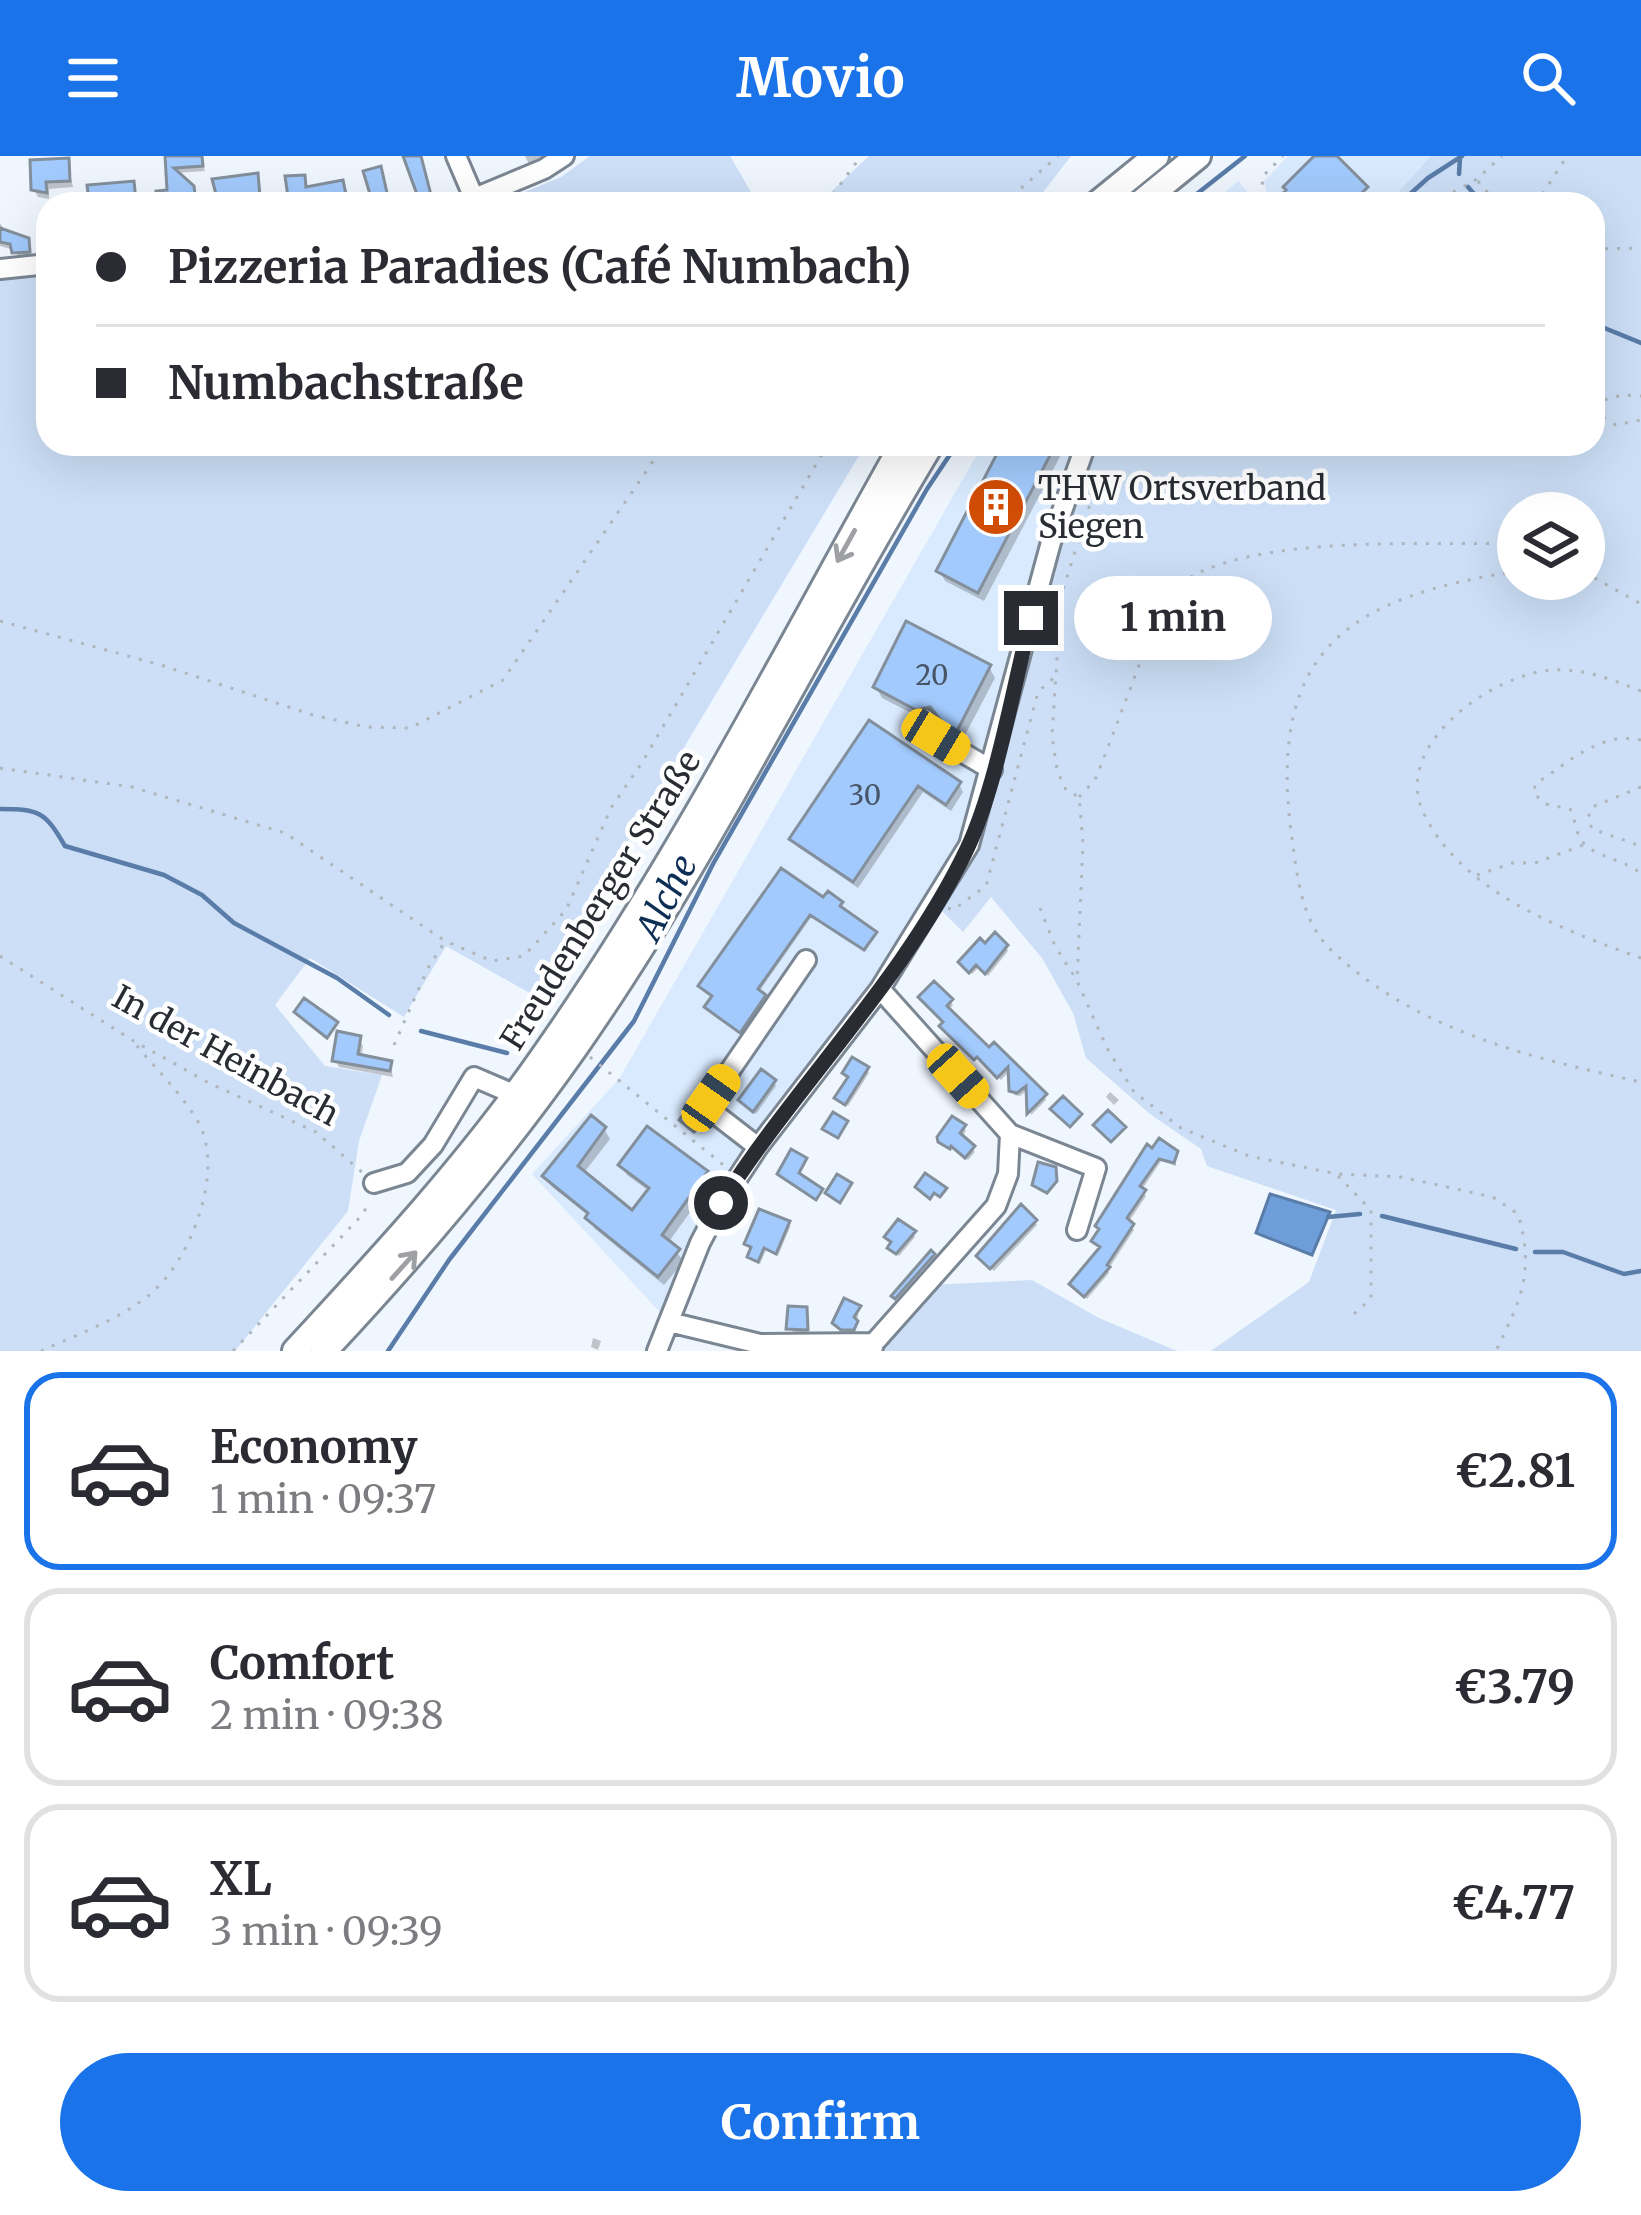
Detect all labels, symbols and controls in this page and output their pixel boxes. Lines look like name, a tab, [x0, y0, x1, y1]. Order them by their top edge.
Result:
text: Movio	[736, 44, 905, 112]
icon: menu	[60, 45, 126, 111]
icon: search	[1515, 45, 1581, 111]
text: Pizzeria Paradies (Café Numbach)	[168, 239, 911, 295]
text: Numbachstraße	[168, 355, 524, 411]
place label: THW Ortsverband Siegen	[1038, 468, 1326, 547]
building icon: THW Ortsverband Siegen	[965, 476, 1027, 538]
map controls	[1497, 492, 1605, 600]
button: layers	[1497, 492, 1605, 600]
one-way arrow	[834, 528, 857, 563]
callout: 1 min	[1073, 576, 1271, 660]
route end	[1004, 591, 1058, 645]
text: 1 min	[1120, 593, 1226, 642]
house number: 20	[916, 658, 948, 692]
car	[896, 703, 976, 771]
street label: Freudenberger Straße	[492, 743, 709, 1058]
house number: 30	[849, 778, 881, 812]
water label: Alche	[625, 847, 707, 950]
street label: In der Heinbach	[105, 976, 346, 1135]
car	[921, 1037, 995, 1115]
car	[676, 1058, 746, 1138]
route start	[694, 1176, 748, 1230]
one-way arrow	[389, 1251, 417, 1281]
icon: car	[66, 1417, 174, 1525]
text: Economy	[210, 1419, 418, 1475]
text: €2.81	[1455, 1443, 1575, 1499]
text: 1 min · 09:37	[210, 1475, 436, 1524]
icon: car	[66, 1633, 174, 1741]
text: Comfort	[210, 1635, 394, 1691]
text: €3.79	[1454, 1659, 1575, 1715]
text: 2 min · 09:38	[210, 1691, 444, 1740]
icon: car	[66, 1849, 174, 1957]
text: XL	[210, 1851, 272, 1907]
text: €4.77	[1451, 1875, 1575, 1931]
text: 3 min · 09:39	[210, 1907, 443, 1956]
button: Confirm	[60, 2053, 1581, 2191]

